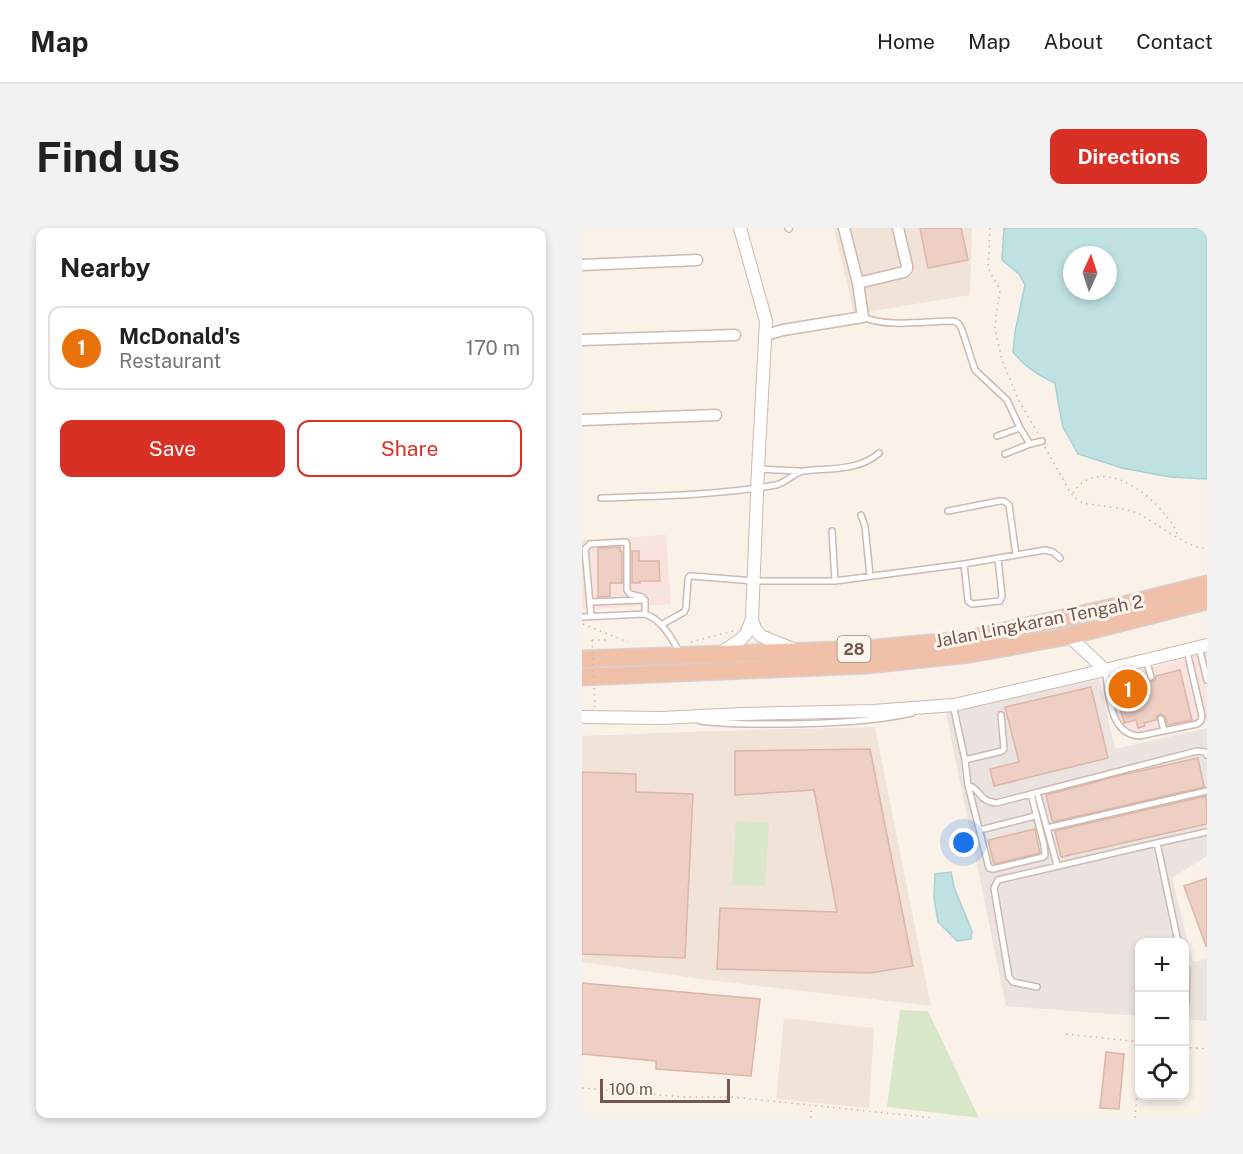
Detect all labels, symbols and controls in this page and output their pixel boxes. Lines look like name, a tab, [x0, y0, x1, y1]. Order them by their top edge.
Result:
text: Map	[30, 25, 89, 58]
text: Home	[877, 29, 935, 54]
text: Map	[968, 29, 1011, 54]
text: About	[1044, 29, 1103, 54]
text: Contact	[1136, 29, 1213, 54]
button: Directions	[1050, 129, 1207, 184]
text: Find us	[36, 132, 180, 181]
north arrow	[1063, 246, 1117, 300]
text: Nearby	[60, 252, 150, 283]
text: McDonald's	[119, 323, 240, 349]
text: 1	[77, 336, 86, 360]
text: 170 m	[466, 336, 520, 360]
text: Restaurant	[119, 349, 221, 373]
button: Save	[60, 420, 285, 477]
button: Share	[297, 420, 522, 477]
street label: Jalan Lingkaran Tengah 2	[933, 591, 1145, 651]
road number: 28	[838, 636, 870, 662]
pin: 1	[1108, 666, 1148, 712]
your location	[949, 828, 978, 857]
map controls	[1135, 938, 1189, 1100]
button: +	[1135, 938, 1189, 992]
button: −	[1135, 992, 1189, 1046]
button: locate	[1135, 1046, 1189, 1100]
scale bar	[600, 1076, 730, 1104]
text: 100 m	[609, 1080, 653, 1099]

